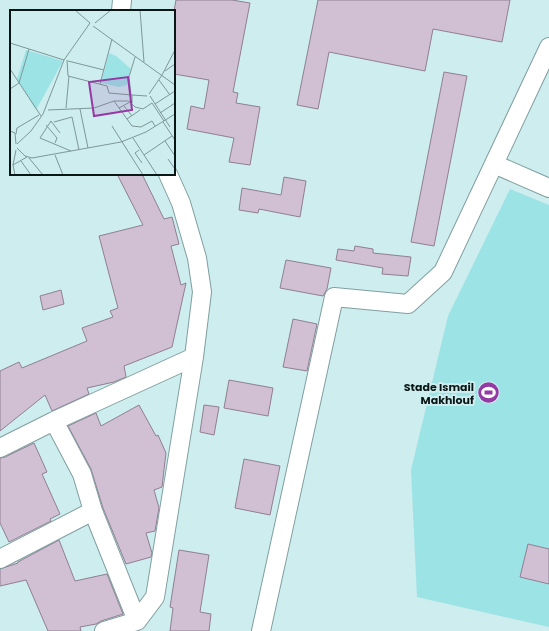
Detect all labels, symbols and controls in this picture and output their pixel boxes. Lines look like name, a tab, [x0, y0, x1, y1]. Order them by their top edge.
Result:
inset map	[10, 10, 175, 175]
place label: Stade Ismail Makhlouf	[404, 379, 474, 408]
sports icon: Stade Ismail Makhlouf	[476, 380, 502, 406]

